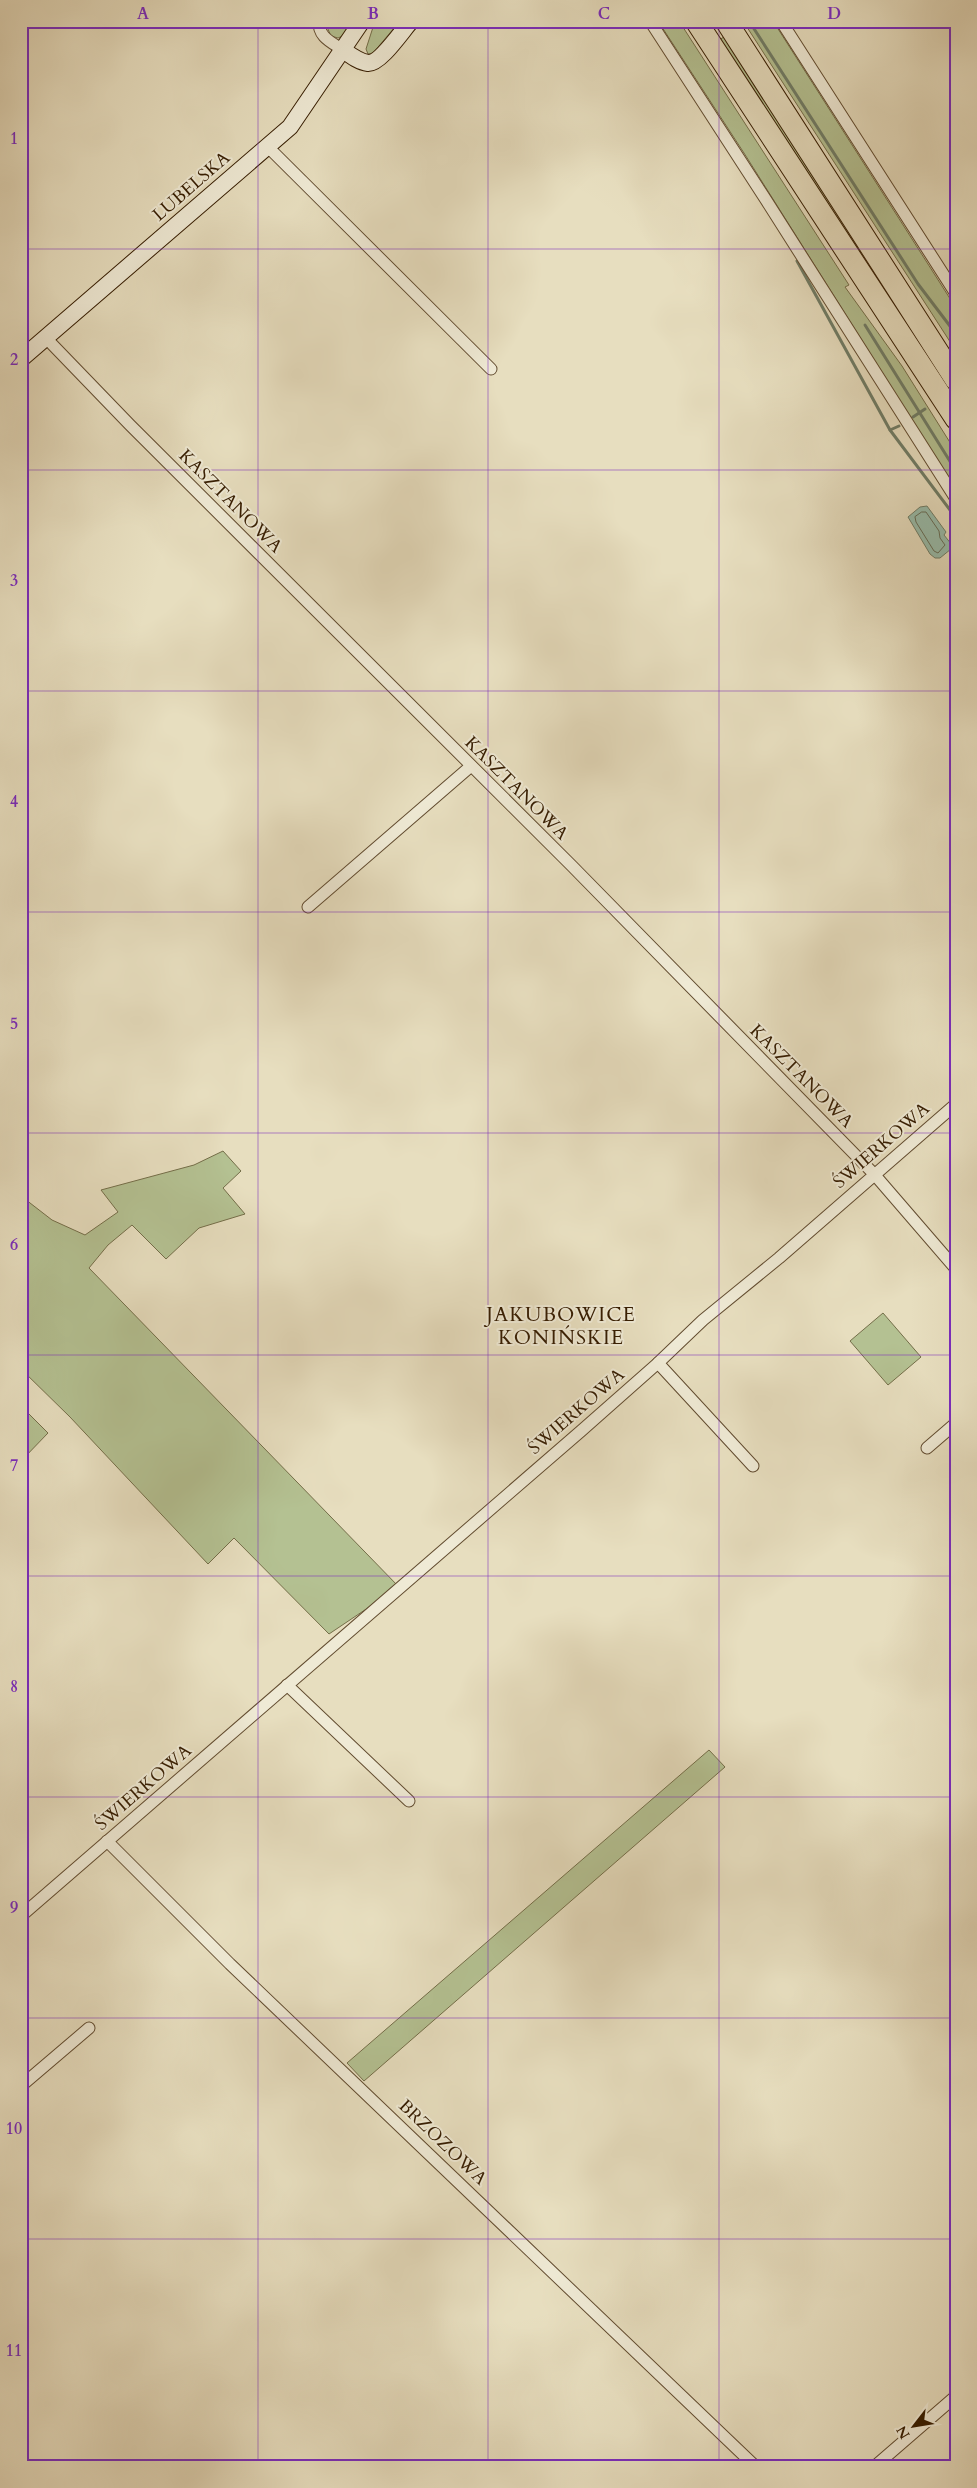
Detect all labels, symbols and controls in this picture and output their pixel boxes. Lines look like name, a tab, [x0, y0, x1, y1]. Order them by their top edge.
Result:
text: A	[137, 3, 149, 25]
text: B	[367, 3, 379, 25]
text: C	[598, 3, 610, 25]
text: D	[827, 3, 841, 25]
text: 1	[10, 128, 18, 150]
street label: LUBELSKA	[147, 146, 236, 227]
text: 2	[10, 349, 18, 371]
street label: KASZTANOWA	[173, 444, 288, 559]
text: 3	[10, 570, 18, 592]
street label: KASZTANOWA	[459, 731, 574, 846]
text: 4	[10, 791, 18, 813]
text: 5	[10, 1013, 18, 1035]
street label: KASZTANOWA	[744, 1019, 859, 1134]
street label: ŚWIERKOWA	[828, 1096, 935, 1194]
text: 6	[10, 1234, 18, 1256]
district label: JAKUBOWICE KONIŃSKIE	[483, 1301, 636, 1351]
street label: ŚWIERKOWA	[523, 1362, 630, 1460]
text: 7	[10, 1455, 18, 1477]
text: 8	[10, 1676, 18, 1698]
street label: ŚWIERKOWA	[90, 1738, 197, 1836]
text: 9	[10, 1897, 18, 1919]
street label: BRZOZOWA	[393, 2094, 493, 2191]
text: 10	[6, 2118, 22, 2140]
text: 11	[6, 2340, 22, 2362]
north arrow	[890, 2400, 940, 2450]
text: N	[892, 2422, 915, 2443]

